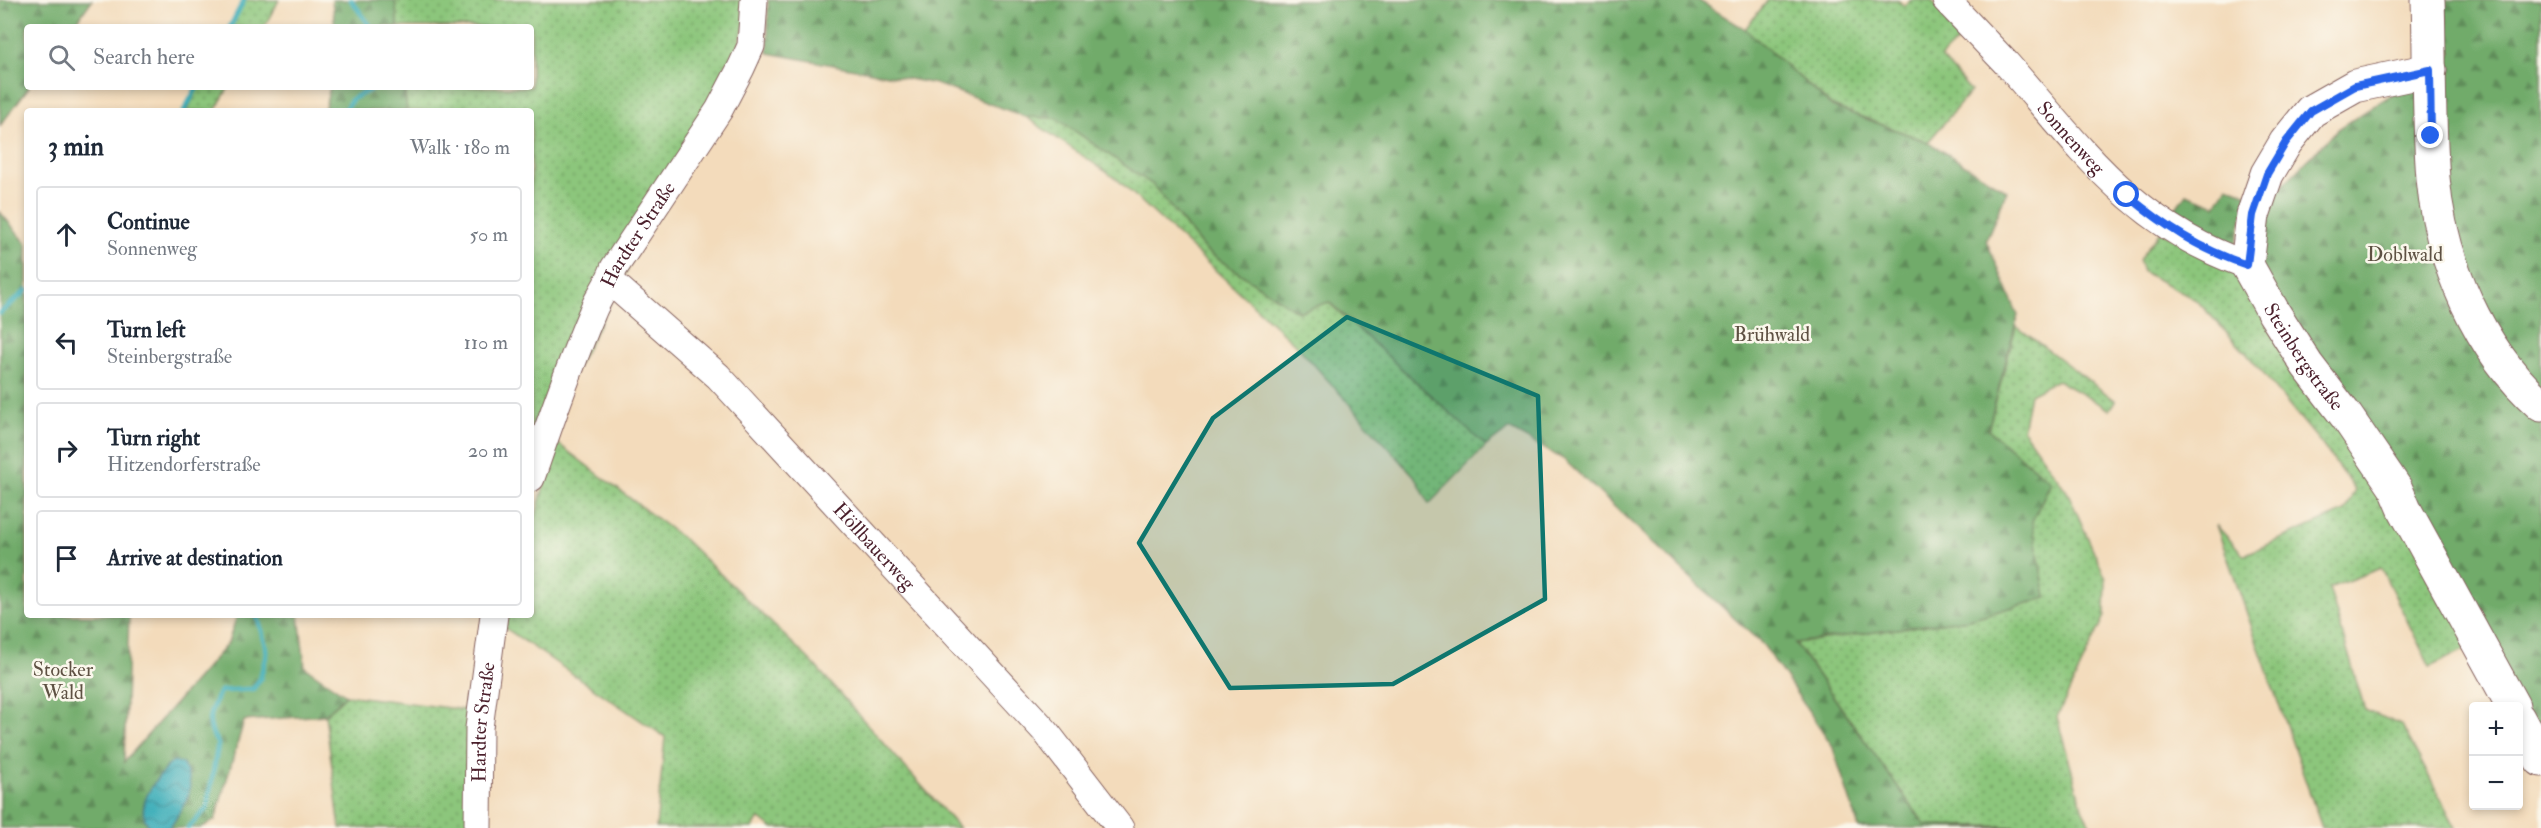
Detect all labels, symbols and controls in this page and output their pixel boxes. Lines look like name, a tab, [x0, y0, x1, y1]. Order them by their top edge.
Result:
search box	[24, 24, 534, 90]
icon: search	[45, 41, 78, 74]
text: Search here	[93, 43, 195, 71]
street label: Sonnenweg	[2032, 96, 2111, 180]
route end	[2417, 122, 2443, 148]
text: 3 min	[48, 131, 104, 163]
text: Walk · 180 m	[410, 135, 510, 160]
street label: Hardter Straße	[595, 177, 680, 291]
route start	[2113, 181, 2139, 207]
text: Continue	[107, 208, 190, 236]
icon: ahead	[50, 218, 83, 251]
text: 50 m	[469, 222, 508, 247]
text: Sonnenweg	[107, 236, 197, 261]
park label: Doblwald	[2367, 242, 2443, 267]
street label: Steinbergstraße	[2258, 298, 2350, 415]
text: Turn left	[107, 316, 186, 344]
park label: Brühwald	[1734, 322, 1810, 347]
icon: left	[50, 326, 83, 359]
text: 110 m	[464, 330, 508, 355]
text: Steinbergstraße	[107, 344, 232, 369]
text: Turn right	[107, 424, 200, 452]
icon: right	[50, 434, 83, 467]
text: 20 m	[468, 438, 508, 463]
text: Hitzendorferstraße	[107, 452, 261, 477]
street label: Höllbauerweg	[828, 497, 922, 596]
icon: arrive	[50, 542, 83, 575]
text: Arrive at destination	[107, 544, 283, 572]
park label: Stocker Wald	[33, 657, 94, 705]
street label: Hardter Straße	[466, 661, 500, 782]
map controls	[2469, 702, 2523, 810]
button: +	[2469, 702, 2523, 756]
button: −	[2469, 756, 2523, 810]

